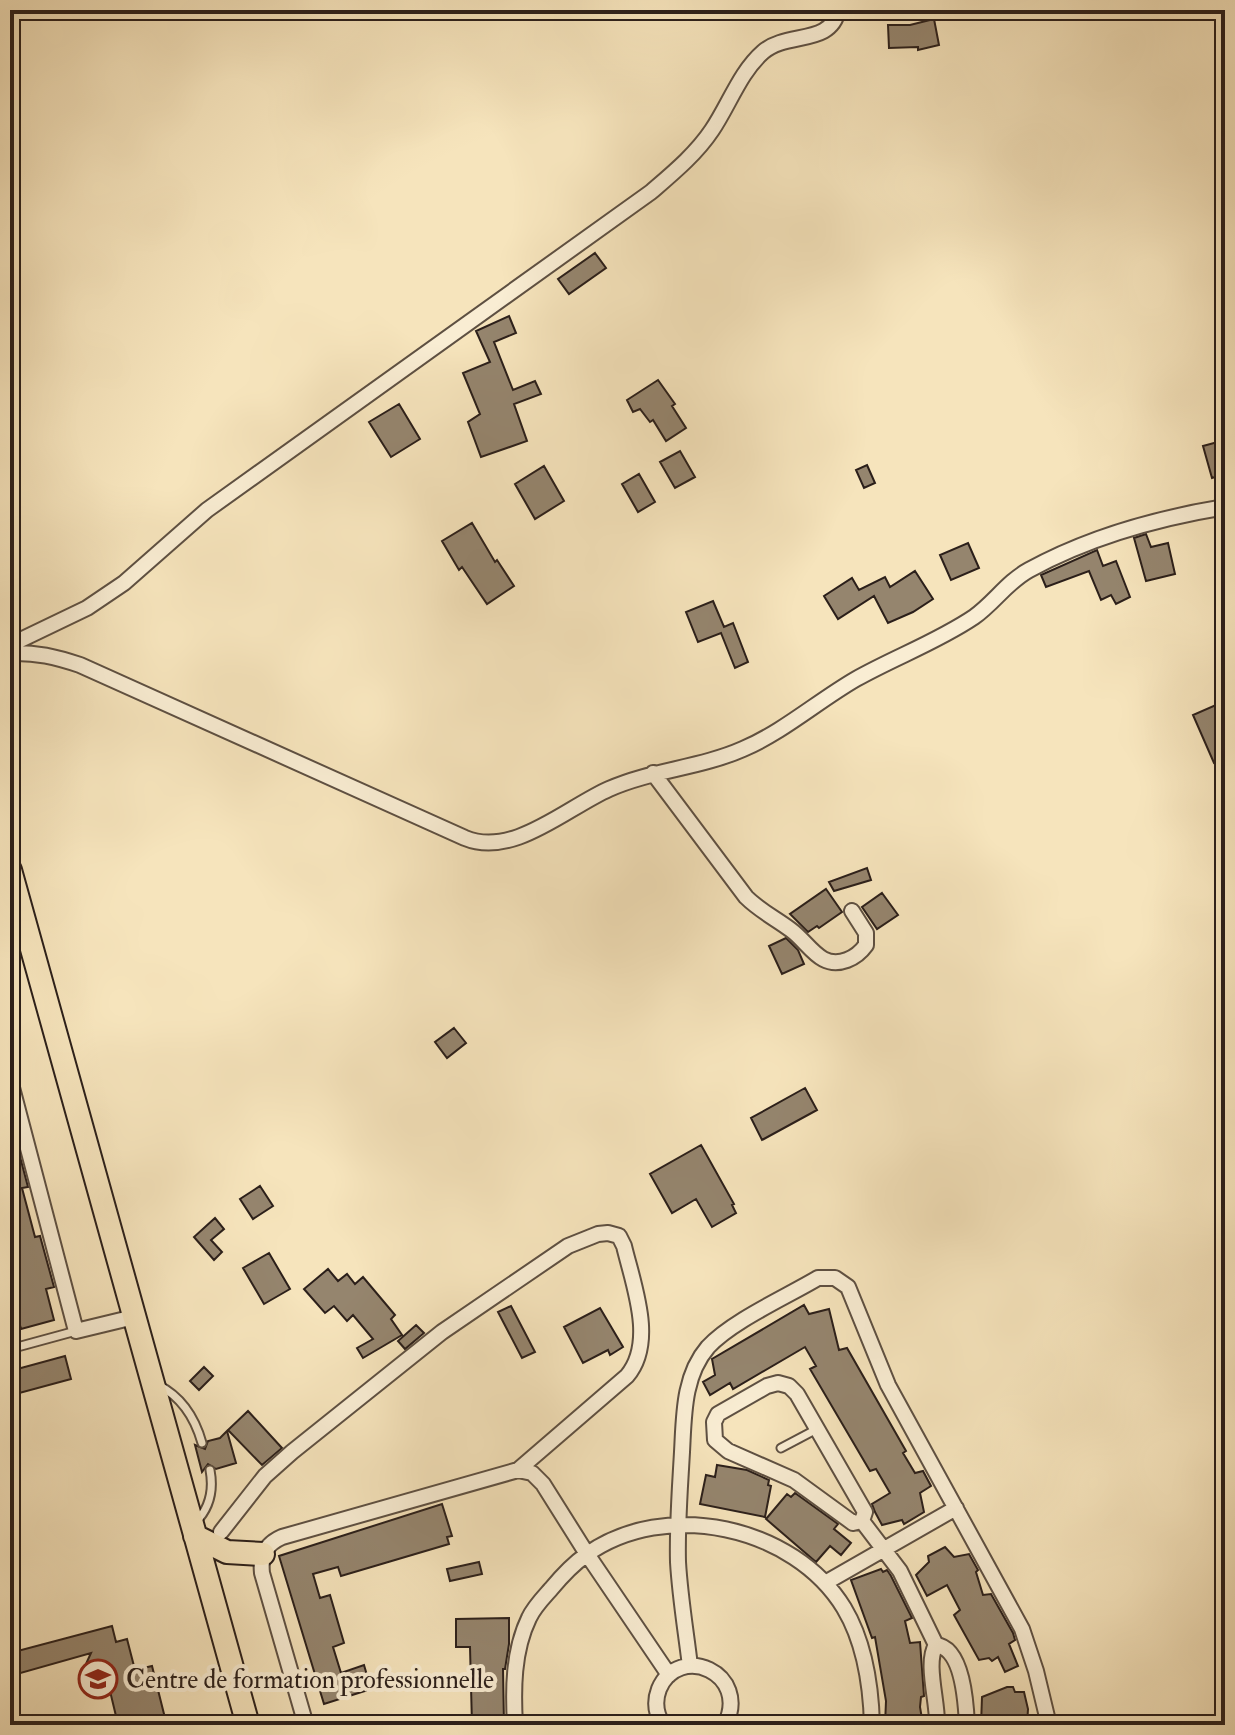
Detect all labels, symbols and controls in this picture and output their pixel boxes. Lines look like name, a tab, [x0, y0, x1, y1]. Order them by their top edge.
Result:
school or university icon: Centre de formation professionnelle	[77, 1658, 119, 1700]
place label: Centre de formation professionnelle	[126, 1664, 494, 1697]

